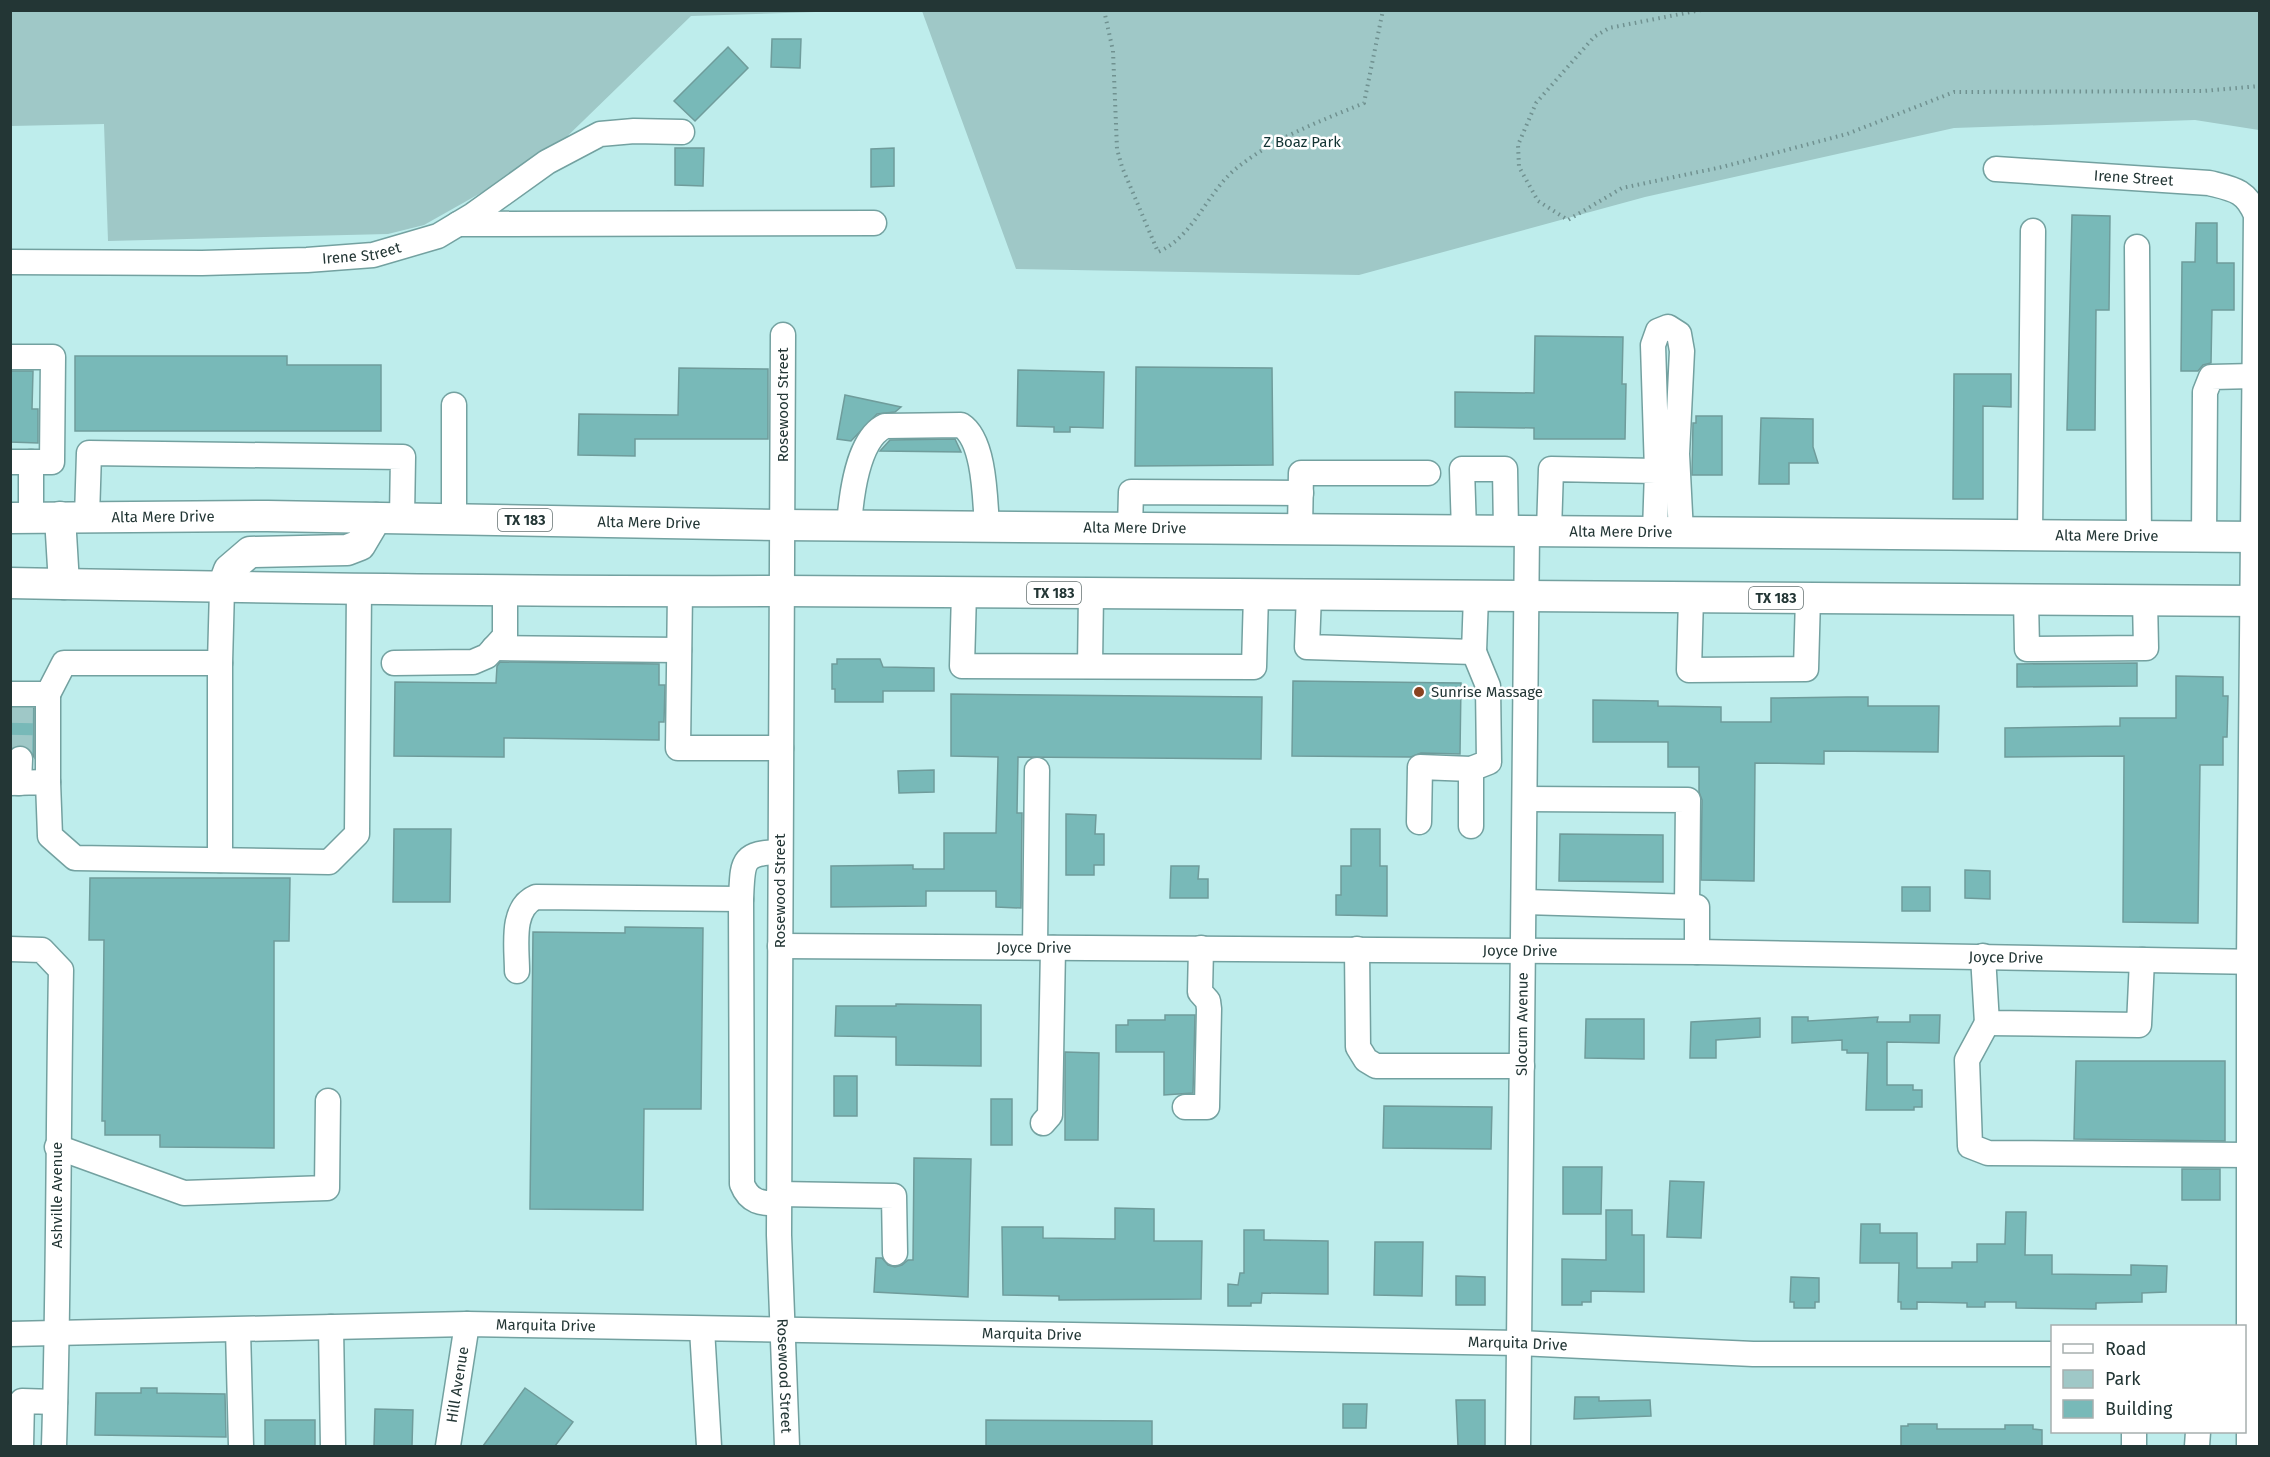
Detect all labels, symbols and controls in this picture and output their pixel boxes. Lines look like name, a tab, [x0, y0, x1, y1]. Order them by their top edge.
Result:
park label: Z Boaz Park	[1263, 133, 1341, 151]
street label: Irene Street	[2093, 166, 2175, 190]
street label: Irene Street	[321, 238, 404, 268]
street label: Rosewood Street	[774, 347, 792, 462]
street label: Alta Mere Drive	[111, 507, 215, 526]
road number: TX 183	[498, 509, 552, 531]
street label: Alta Mere Drive	[597, 513, 701, 533]
street label: Alta Mere Drive	[1083, 518, 1187, 537]
street label: Alta Mere Drive	[1569, 522, 1672, 541]
street label: Alta Mere Drive	[2055, 526, 2158, 545]
road number: TX 183	[1027, 582, 1081, 604]
road number: TX 183	[1749, 587, 1803, 609]
place label: Sunrise Massage	[1431, 683, 1543, 701]
marker: Sunrise Massage	[1412, 685, 1426, 699]
street label: Rosewood Street	[771, 833, 789, 948]
street label: Joyce Drive	[996, 938, 1071, 957]
street label: Joyce Drive	[1482, 942, 1557, 960]
street label: Joyce Drive	[1968, 948, 2044, 967]
street label: Slocum Avenue	[1513, 972, 1532, 1076]
street label: Ashville Avenue	[48, 1142, 66, 1248]
street label: Marquita Drive	[496, 1316, 596, 1335]
street label: Rosewood Street	[773, 1318, 796, 1434]
street label: Marquita Drive	[982, 1324, 1082, 1344]
legend	[2051, 1325, 2246, 1433]
street label: Marquita Drive	[1468, 1333, 1568, 1354]
text: Road	[2105, 1338, 2147, 1360]
street label: Hill Avenue	[443, 1345, 472, 1424]
text: Park	[2105, 1368, 2141, 1390]
text: Building	[2105, 1398, 2173, 1420]

